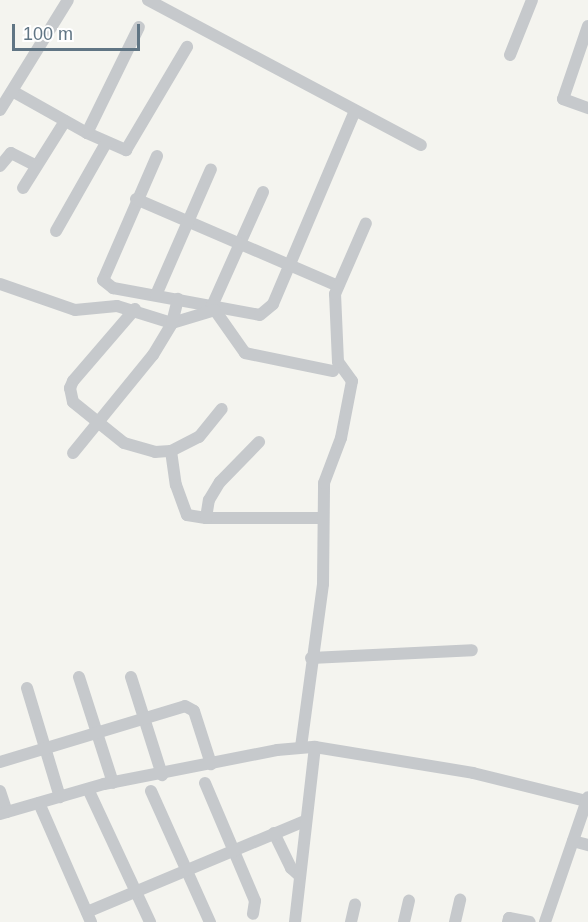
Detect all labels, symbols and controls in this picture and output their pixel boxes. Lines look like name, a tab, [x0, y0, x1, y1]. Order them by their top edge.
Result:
scale bar	[15, 12, 142, 50]
text: 100 m	[23, 24, 73, 44]

